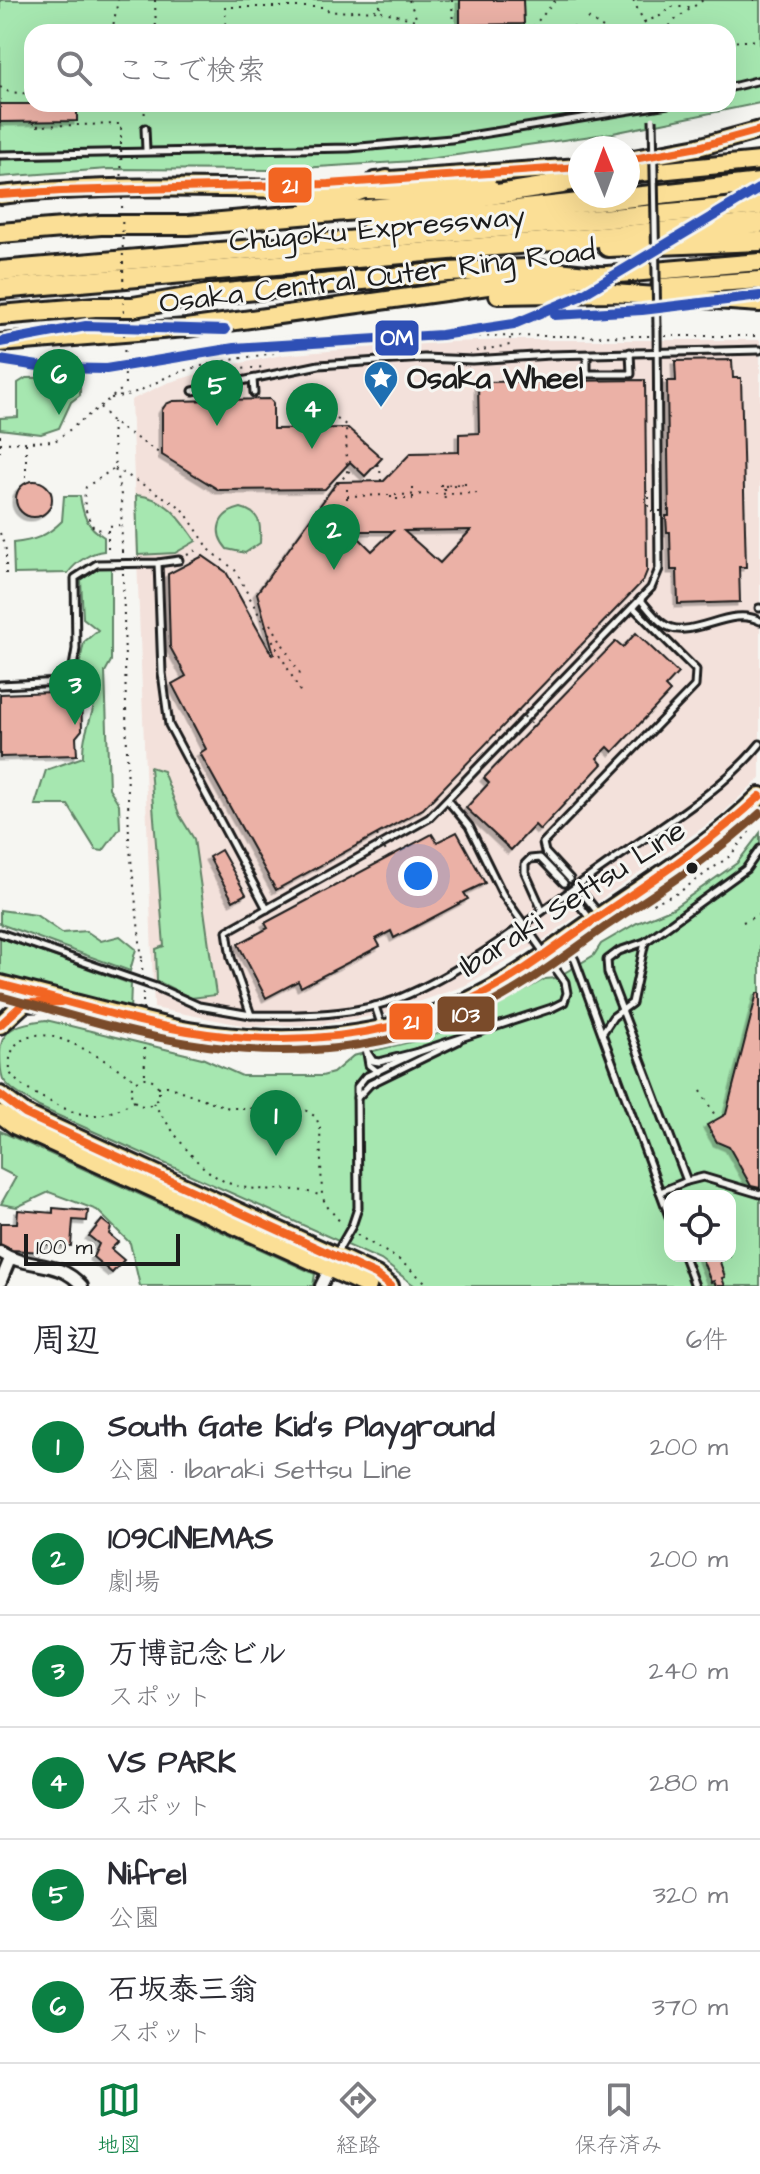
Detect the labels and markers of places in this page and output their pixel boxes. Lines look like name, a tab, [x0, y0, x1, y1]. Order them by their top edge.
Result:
pin: 6	[33, 349, 85, 415]
place label: Osaka Wheel	[407, 358, 584, 400]
place icon: Osaka Wheel	[362, 359, 400, 409]
pin: 5	[191, 360, 243, 426]
pin: 4	[286, 383, 338, 449]
pin: 2	[308, 504, 360, 570]
pin: 3	[49, 659, 101, 725]
unlabelled marker	[684, 860, 700, 876]
pin: 1	[250, 1090, 302, 1156]

